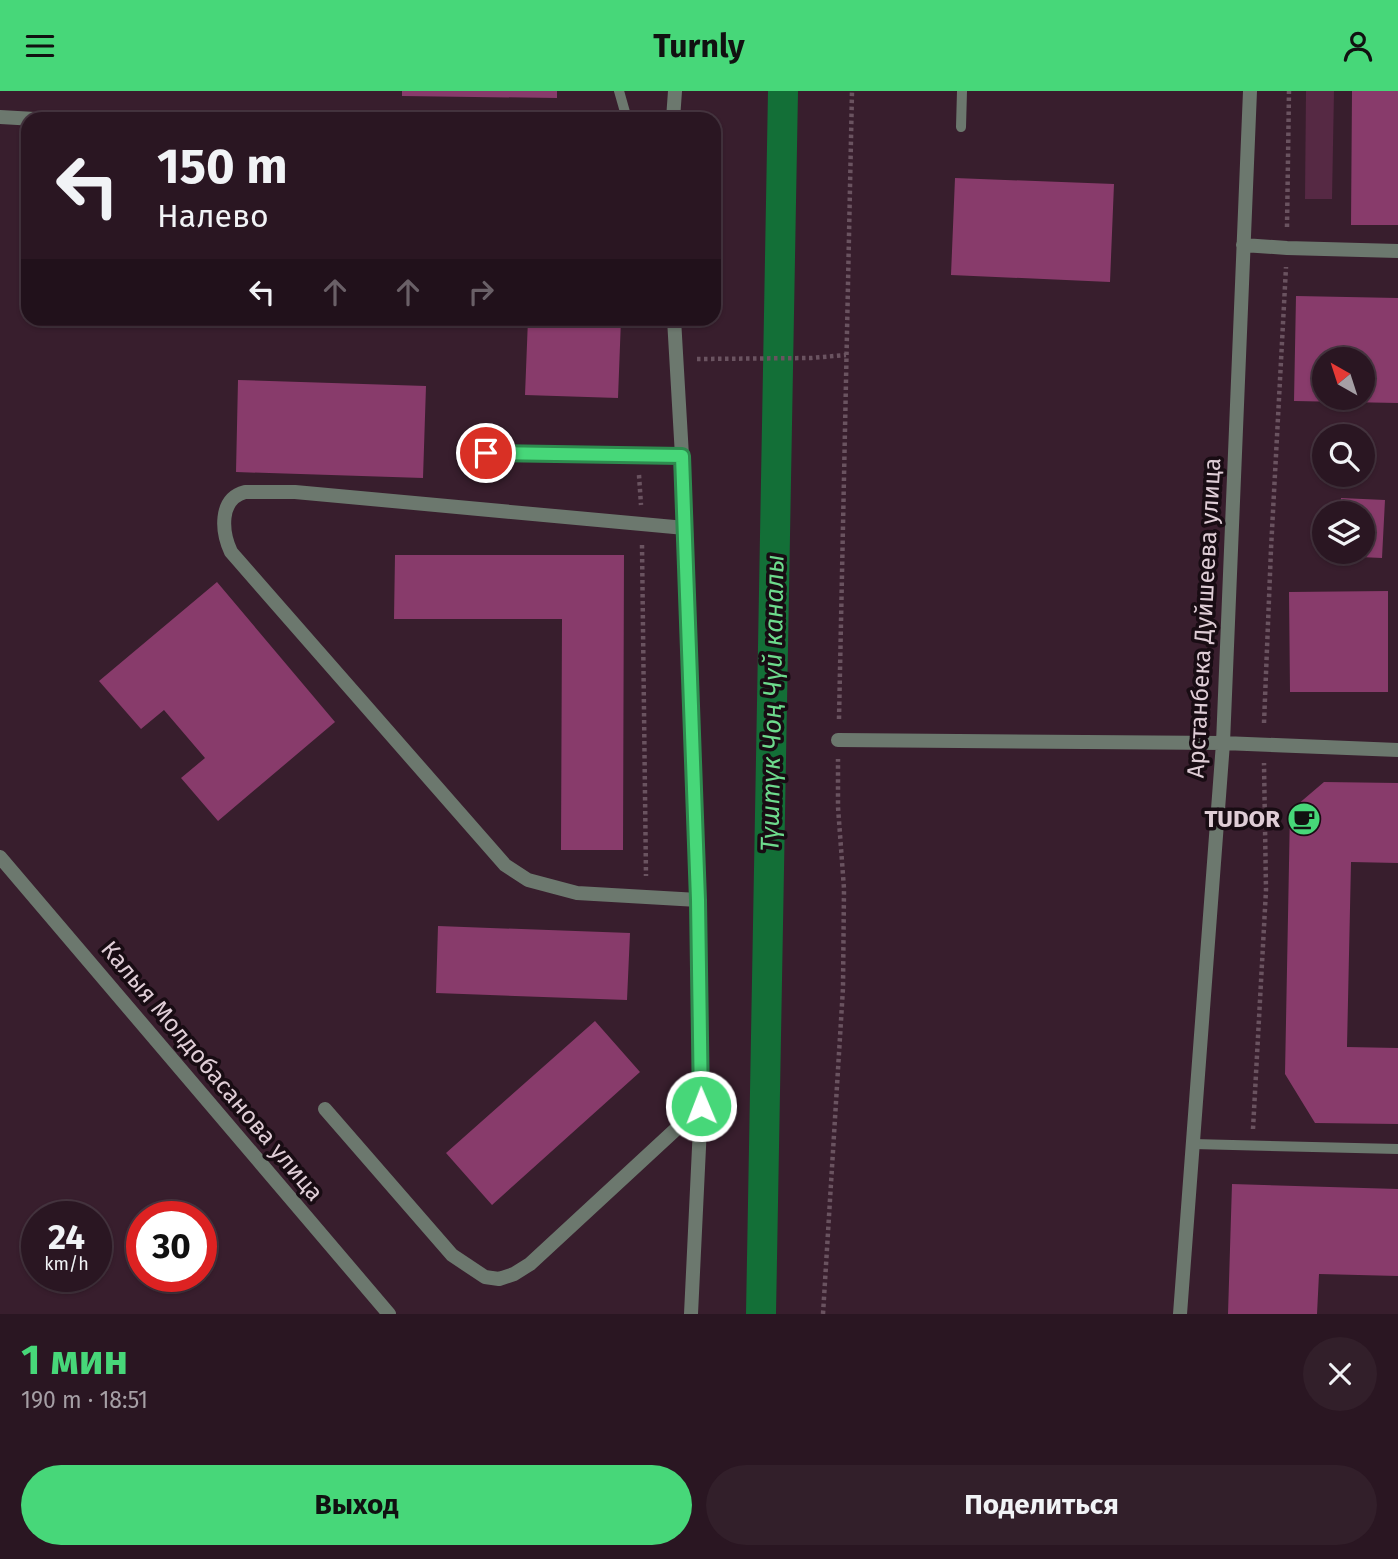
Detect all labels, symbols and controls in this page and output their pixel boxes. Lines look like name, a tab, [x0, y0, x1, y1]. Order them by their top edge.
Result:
icon: menu	[21, 27, 59, 65]
text: Turnly	[653, 27, 745, 65]
icon: person	[1339, 27, 1377, 65]
text: 150 m	[157, 137, 288, 196]
icon: left	[42, 140, 133, 231]
text: Налево	[157, 197, 269, 235]
icon: left	[243, 273, 281, 311]
icon: ahead	[316, 273, 354, 311]
icon: ahead	[389, 273, 427, 311]
icon: right	[462, 273, 500, 311]
north arrow	[1312, 347, 1376, 409]
map controls	[1312, 347, 1375, 564]
pin	[456, 423, 516, 483]
button: search	[1312, 424, 1375, 487]
icon: arrive	[467, 434, 505, 472]
street label: Арстанбека Дуйшеева улица	[1182, 457, 1226, 779]
button: layers	[1312, 501, 1375, 564]
water label: Түштүк Чоң Чүй каналы	[754, 554, 791, 852]
cafe icon: TUDOR	[1285, 800, 1323, 838]
place label: TUDOR	[1204, 805, 1280, 833]
street label: Калыя Молдобасанова улица	[95, 935, 329, 1207]
position arrow	[664, 1069, 738, 1143]
speed limit sign: 30	[126, 1201, 217, 1292]
text: 24	[48, 1216, 85, 1258]
text: km/h	[44, 1253, 89, 1275]
text: 1 мин	[21, 1335, 128, 1385]
button: close	[1303, 1337, 1377, 1411]
text: 190 m · 18:51	[21, 1386, 148, 1414]
button: Выход	[21, 1465, 692, 1545]
button: Поделиться	[706, 1465, 1377, 1545]

